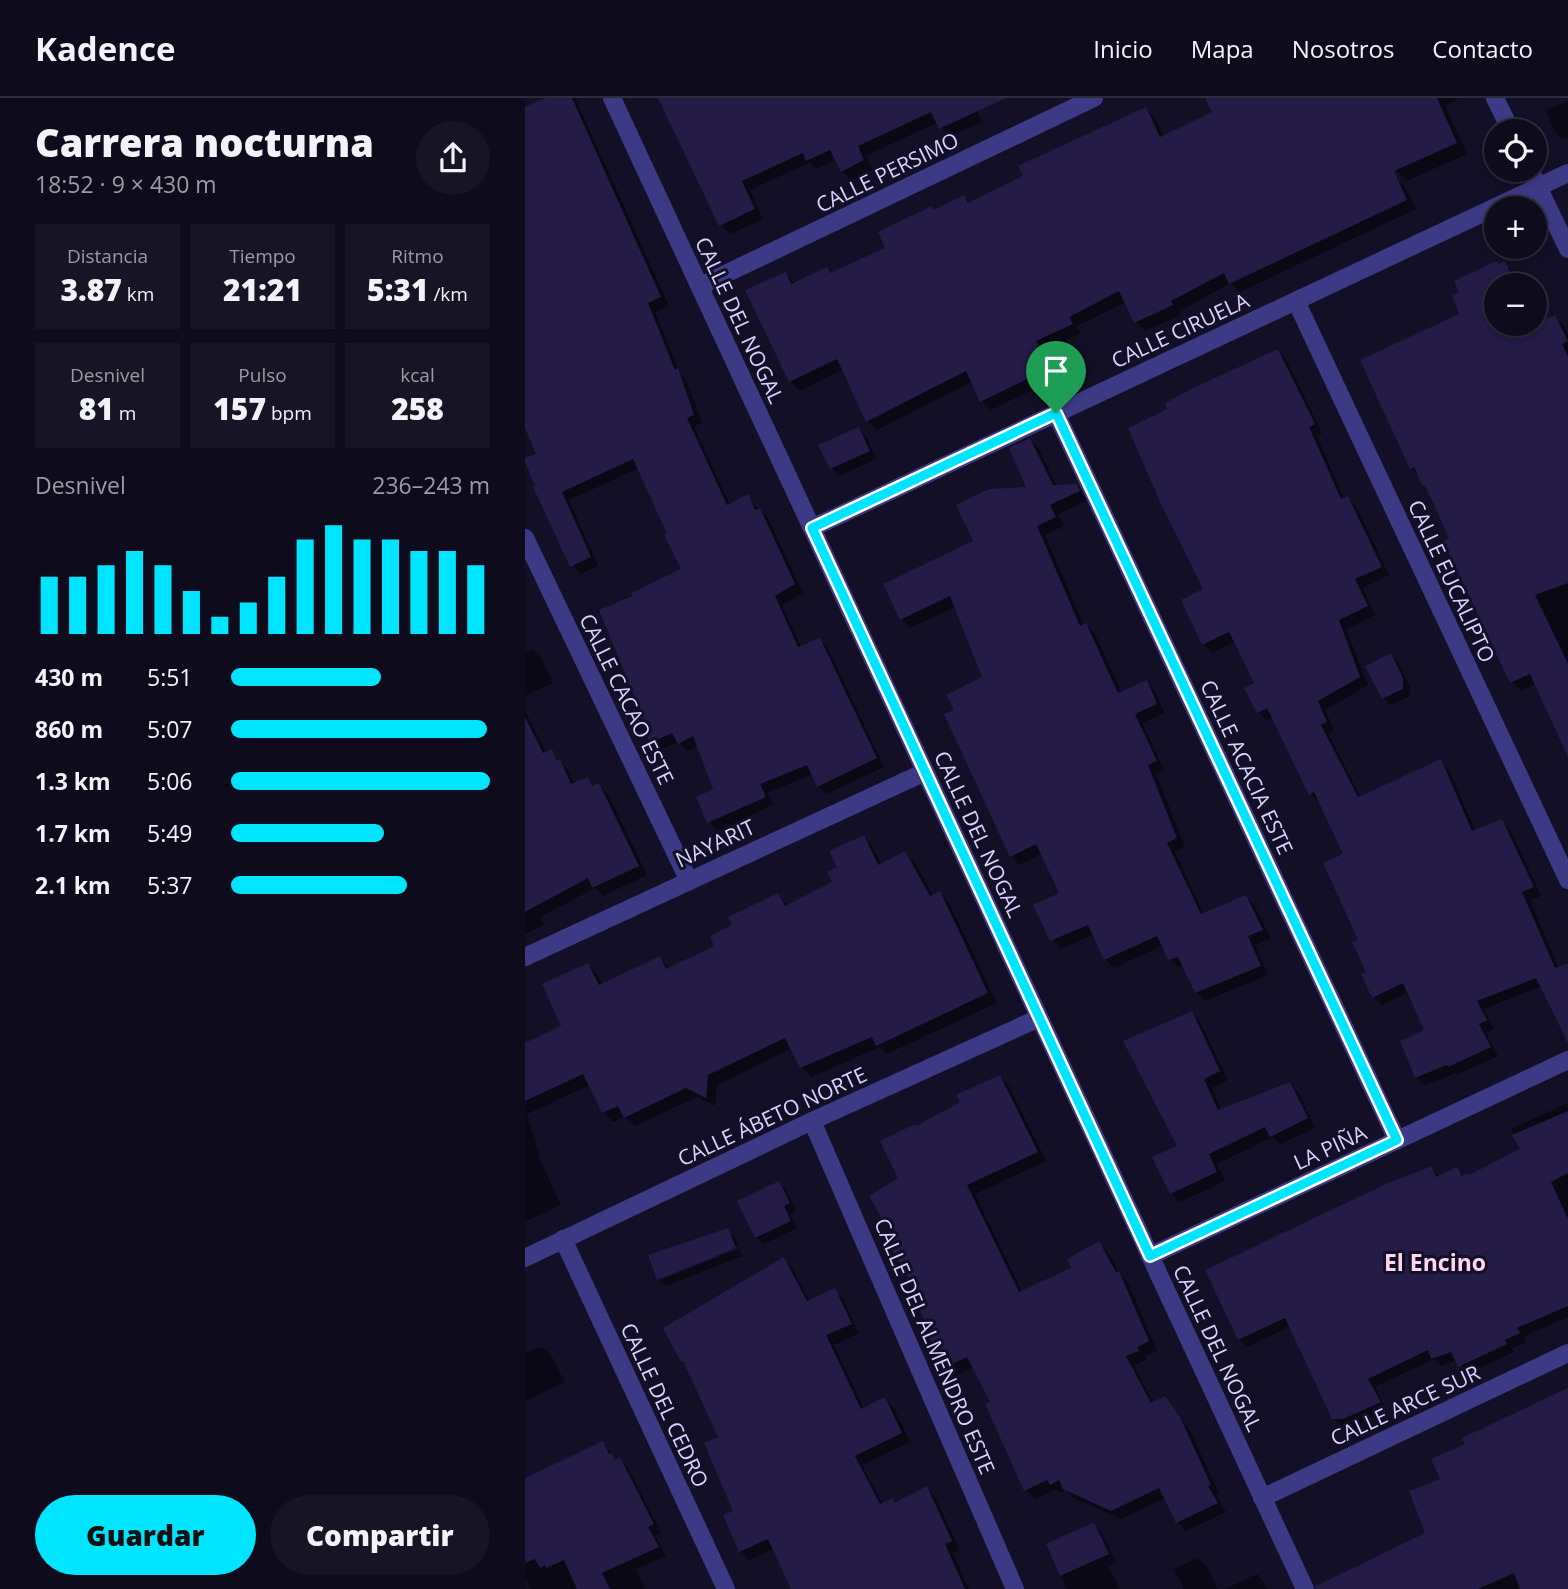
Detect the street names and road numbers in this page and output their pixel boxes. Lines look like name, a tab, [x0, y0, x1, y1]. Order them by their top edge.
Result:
street label: CALLE PERSIMO	[811, 125, 963, 219]
street label: CALLE DEL NOGAL	[689, 232, 791, 408]
street label: CALLE CIRUELA	[1107, 286, 1254, 374]
street label: CALLE EUCALIPTO	[1402, 495, 1502, 667]
street label: CALLE CACAO ESTE	[573, 609, 681, 789]
street label: CALLE ACACIA ESTE	[1194, 675, 1300, 859]
street label: CALLE DEL NOGAL	[928, 746, 1030, 922]
street label: NAYARIT	[671, 812, 760, 874]
street label: CALLE ÁBETO NORTE	[673, 1060, 871, 1172]
street label: LA PIÑA	[1289, 1118, 1372, 1176]
street label: CALLE DEL ALMENDRO ESTE	[868, 1214, 1002, 1478]
street label: CALLE DEL NOGAL	[1167, 1260, 1269, 1436]
street label: CALLE DEL CEDRO	[615, 1318, 715, 1492]
street label: CALLE ARCE SUR	[1326, 1358, 1484, 1452]

